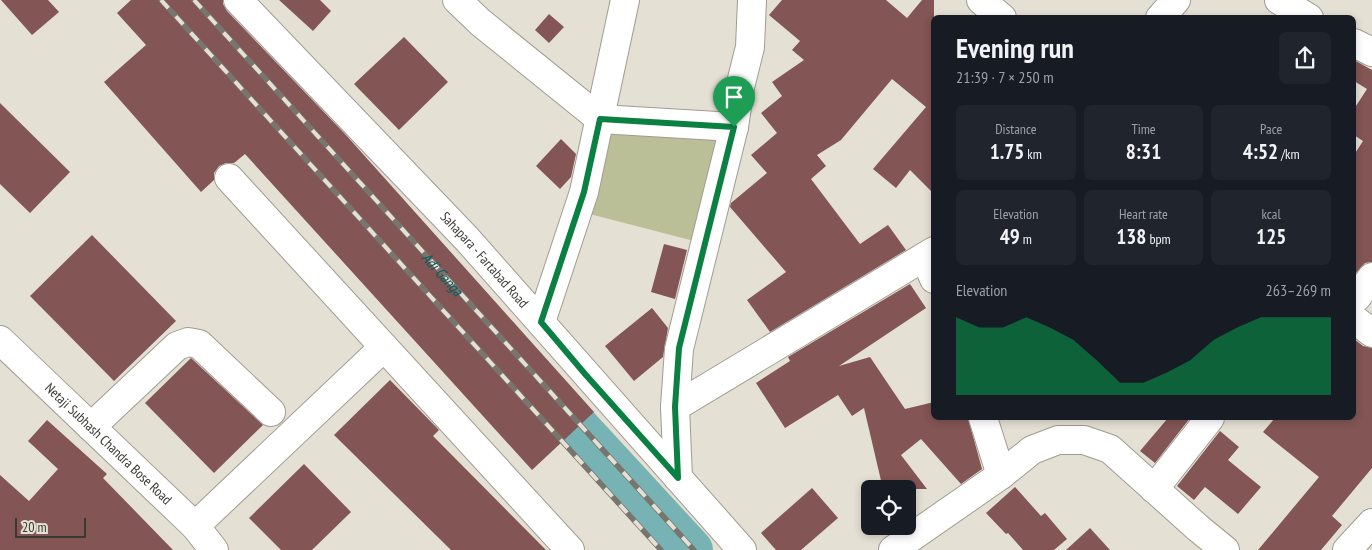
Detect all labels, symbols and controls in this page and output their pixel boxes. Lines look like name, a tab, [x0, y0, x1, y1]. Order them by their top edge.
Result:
text: Evening run	[956, 29, 1074, 66]
button: share	[1279, 32, 1331, 84]
text: 21:39 · 7 × 250 m	[956, 67, 1054, 87]
pin	[713, 76, 755, 127]
icon: arrive	[720, 83, 748, 111]
text: Distance	[995, 120, 1036, 138]
text: Time	[1131, 120, 1156, 138]
text: Pace	[1260, 120, 1282, 138]
text: 1.75	[990, 138, 1024, 165]
text: 8:31	[1126, 138, 1161, 165]
text: 4:52	[1243, 138, 1278, 165]
text: km	[1024, 145, 1042, 163]
text: /km	[1278, 145, 1300, 163]
text: Elevation	[993, 205, 1038, 223]
text: Heart rate	[1119, 205, 1168, 223]
text: kcal	[1262, 205, 1281, 223]
street label: Sahapara - Fartabad Road	[437, 208, 532, 311]
text: 49	[1000, 223, 1020, 250]
text: 138	[1116, 223, 1146, 250]
text: 125	[1256, 223, 1286, 250]
text: m	[1020, 230, 1032, 248]
text: bpm	[1146, 230, 1171, 248]
water label: Adi Ganga	[418, 248, 468, 300]
text: Elevation	[956, 280, 1007, 300]
text: 263–269 m	[1266, 280, 1331, 300]
street label: Netaji Subhash Chandra Bose Road	[41, 379, 176, 508]
map controls	[861, 480, 916, 535]
button: locate	[861, 480, 916, 535]
scale bar	[15, 515, 86, 538]
text: 20 m	[22, 518, 47, 536]

